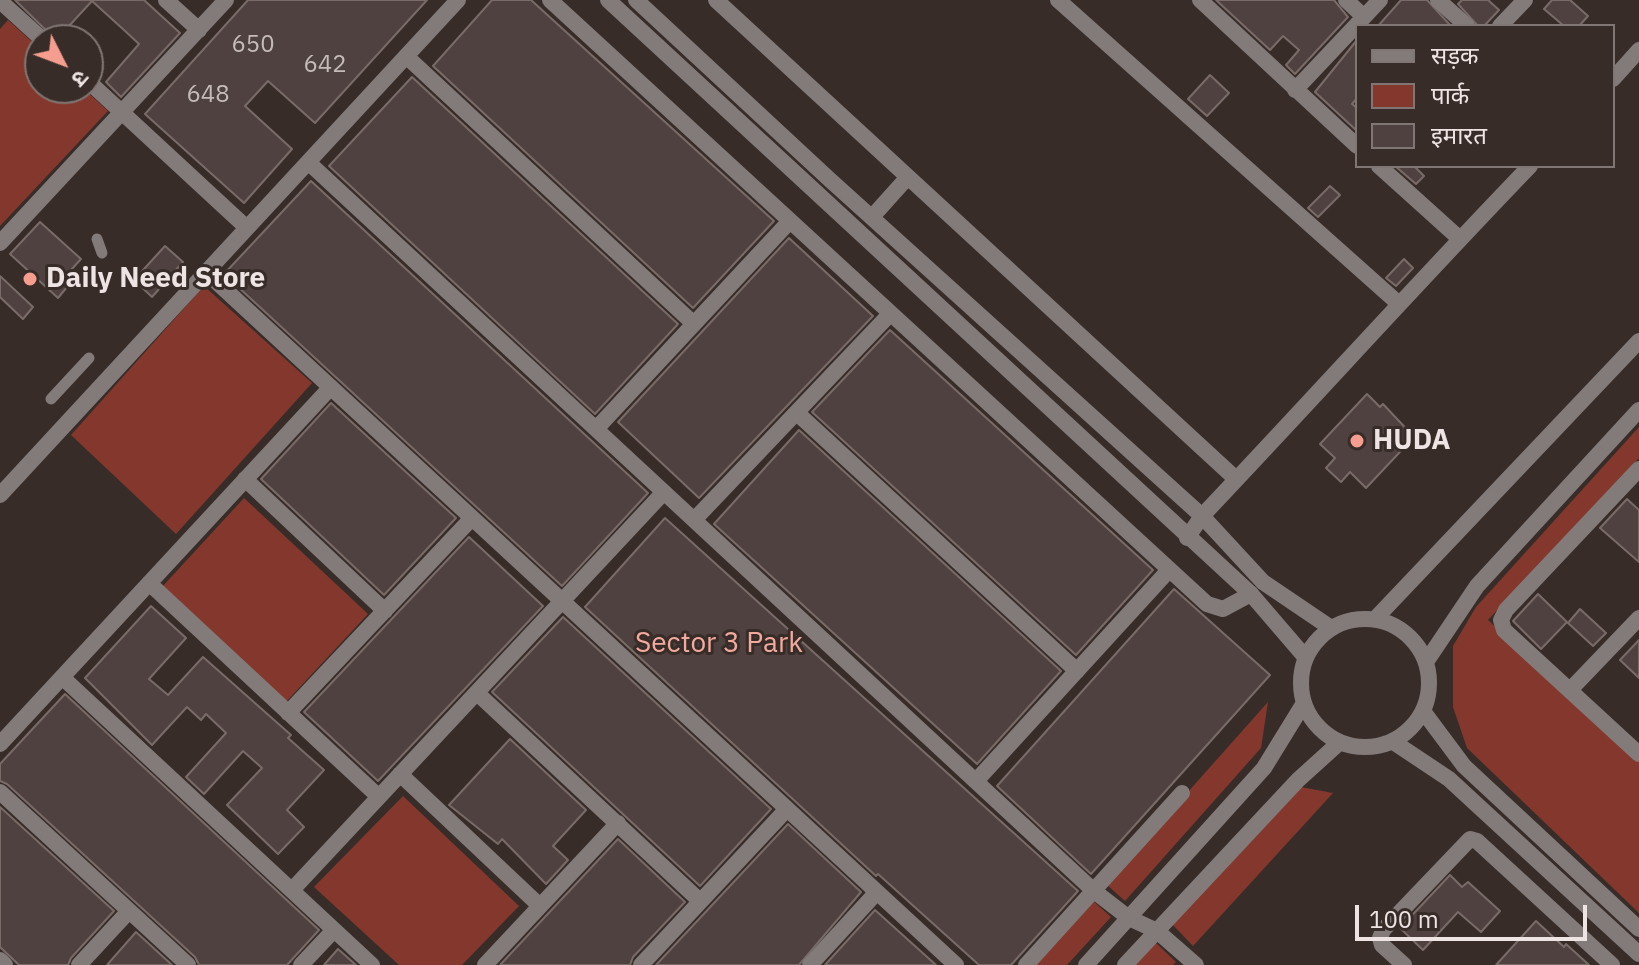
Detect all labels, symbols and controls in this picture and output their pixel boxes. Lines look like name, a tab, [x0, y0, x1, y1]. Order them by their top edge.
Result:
north arrow	[24, 24, 104, 104]
legend	[1355, 24, 1615, 168]
house number: 650	[231, 31, 275, 59]
text: सड़क	[1431, 39, 1479, 71]
house number: 642	[303, 51, 347, 79]
text: उ	[66, 65, 96, 94]
text: पार्क	[1431, 79, 1469, 111]
house number: 648	[186, 81, 230, 109]
text: इमारत	[1431, 119, 1487, 151]
place label: Daily Need Store	[46, 262, 265, 296]
marker: Daily Need Store	[21, 270, 39, 288]
place label: HUDA	[1373, 424, 1450, 458]
marker: HUDA	[1348, 432, 1366, 450]
park label: Sector 3 Park	[635, 627, 803, 661]
scale bar	[1359, 889, 1591, 939]
text: 100 m	[1369, 903, 1439, 935]

